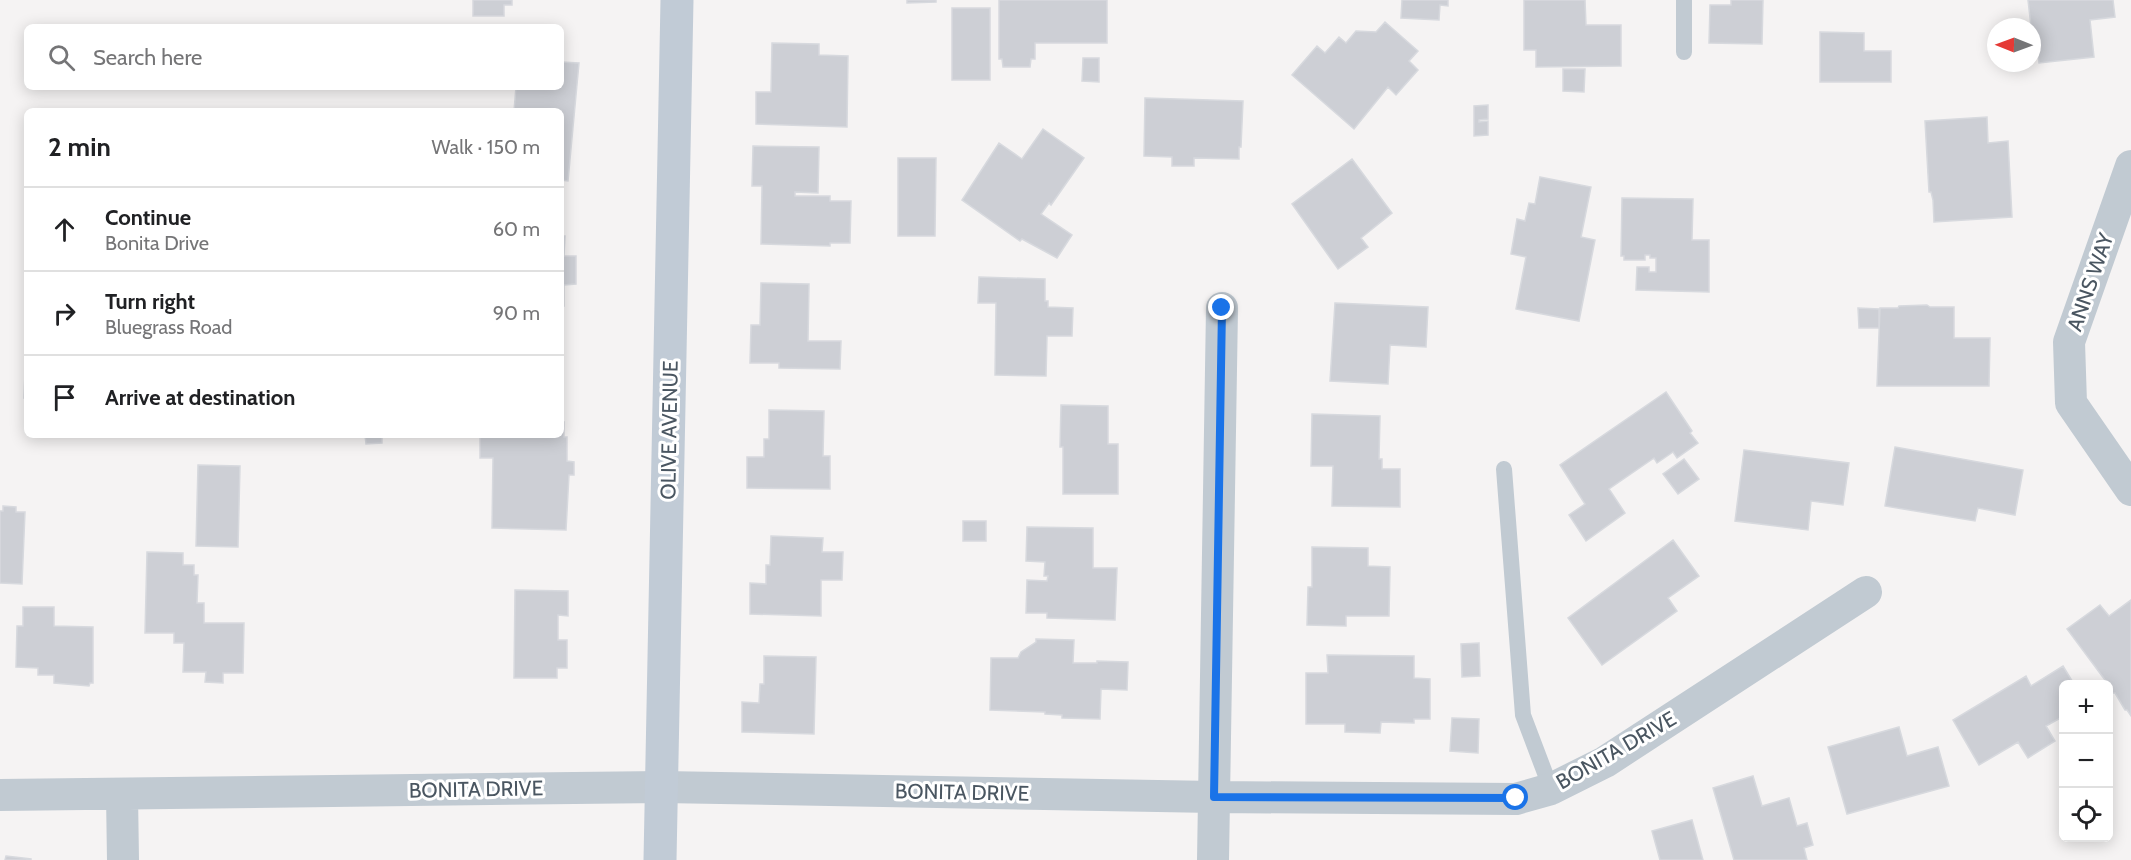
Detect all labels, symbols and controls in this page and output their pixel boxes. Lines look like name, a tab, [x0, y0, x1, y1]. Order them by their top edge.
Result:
north arrow	[1987, 18, 2041, 72]
search box	[24, 24, 564, 90]
icon: search	[45, 41, 78, 74]
text: Search here	[93, 44, 202, 71]
text: 2 min	[48, 131, 111, 163]
text: Walk · 150 m	[432, 135, 540, 159]
text: Continue	[105, 204, 191, 231]
icon: ahead	[48, 213, 81, 246]
text: 60 m	[493, 217, 540, 241]
street label: ANNS WAY	[2062, 229, 2119, 334]
text: Bonita Drive	[105, 231, 209, 255]
text: Turn right	[105, 288, 195, 315]
route end	[1208, 294, 1234, 320]
icon: right	[48, 297, 81, 330]
text: 90 m	[493, 301, 540, 325]
text: Bluegrass Road	[105, 315, 232, 339]
street label: OLIVE AVENUE	[655, 360, 683, 500]
icon: arrive	[48, 381, 81, 414]
text: Arrive at destination	[105, 384, 295, 411]
map controls	[2059, 680, 2113, 842]
button: +	[2059, 680, 2113, 734]
street label: BONITA DRIVE	[1552, 706, 1680, 794]
button: −	[2059, 734, 2113, 788]
street label: BONITA DRIVE	[409, 775, 543, 803]
street label: BONITA DRIVE	[895, 778, 1029, 806]
route start	[1502, 784, 1528, 810]
button: locate	[2059, 788, 2113, 842]

